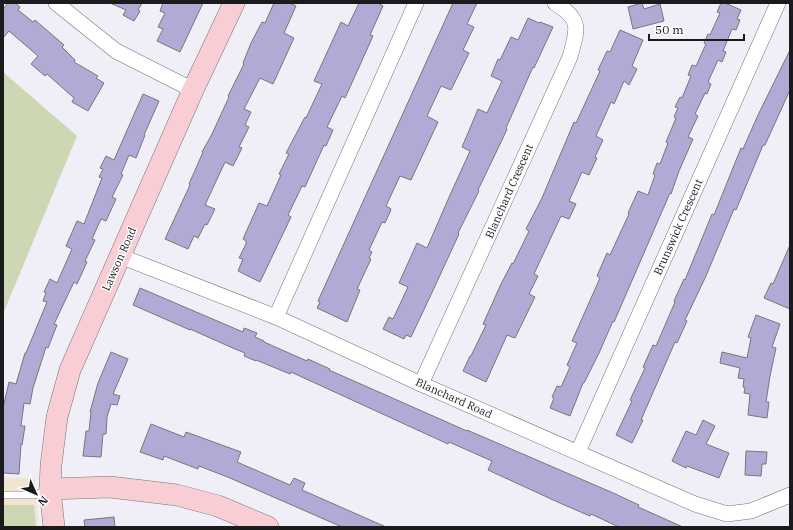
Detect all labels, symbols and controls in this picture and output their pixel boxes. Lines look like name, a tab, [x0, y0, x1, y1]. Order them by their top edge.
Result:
scale bar	[649, 16, 744, 42]
text: 50 m	[655, 22, 684, 37]
street label: Blanchard Crescent	[482, 142, 536, 240]
street label: Brunswick Crescent	[651, 177, 706, 277]
street label: Lawson Road	[99, 225, 139, 293]
street label: Blanchard Road	[413, 375, 495, 421]
north arrow	[16, 474, 56, 514]
text: N	[35, 493, 51, 509]

